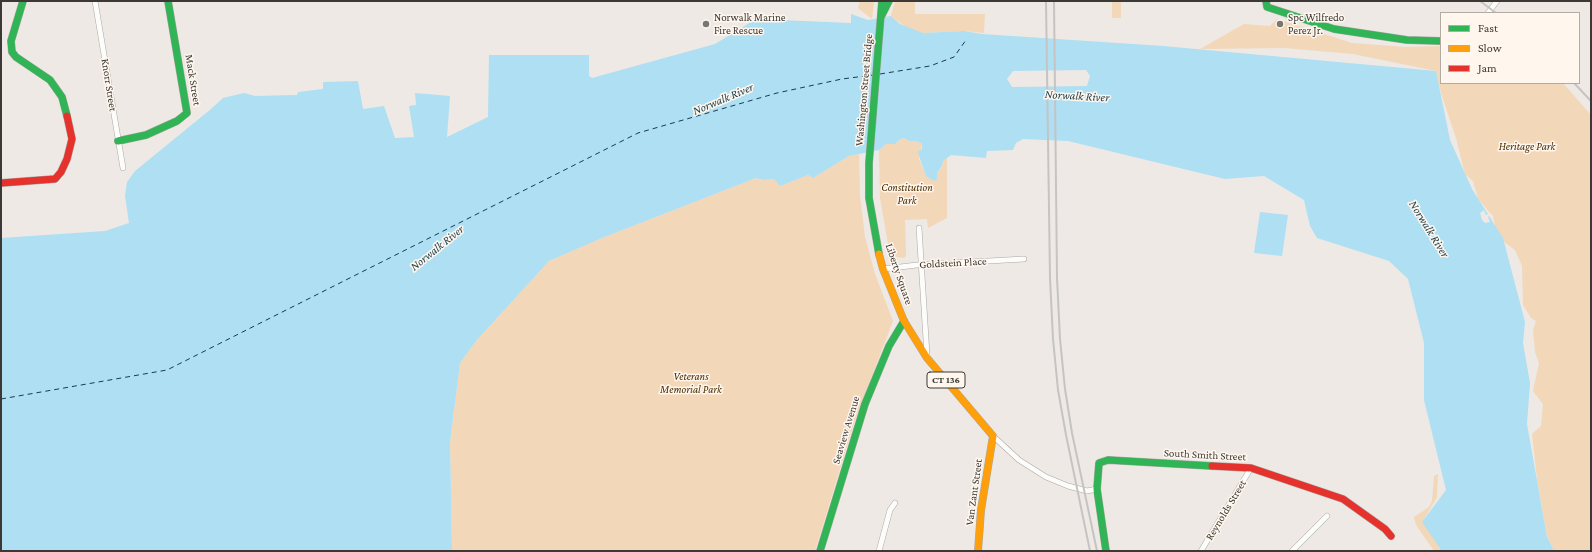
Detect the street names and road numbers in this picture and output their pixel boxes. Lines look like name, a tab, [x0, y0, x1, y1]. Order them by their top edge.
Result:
street label: Washington Street Bridge	[853, 33, 875, 147]
street label: Mack Street	[182, 53, 204, 107]
street label: Knorr Street	[98, 58, 120, 112]
street label: Liberty Square	[882, 242, 916, 306]
street label: Goldstein Place	[919, 255, 987, 271]
road number: CT 136	[927, 372, 965, 388]
street label: Seaview Avenue	[829, 394, 863, 466]
street label: South Smith Street	[1164, 446, 1246, 464]
street label: Van Zant Street	[963, 458, 985, 526]
street label: Reynolds Street	[1203, 477, 1249, 543]

